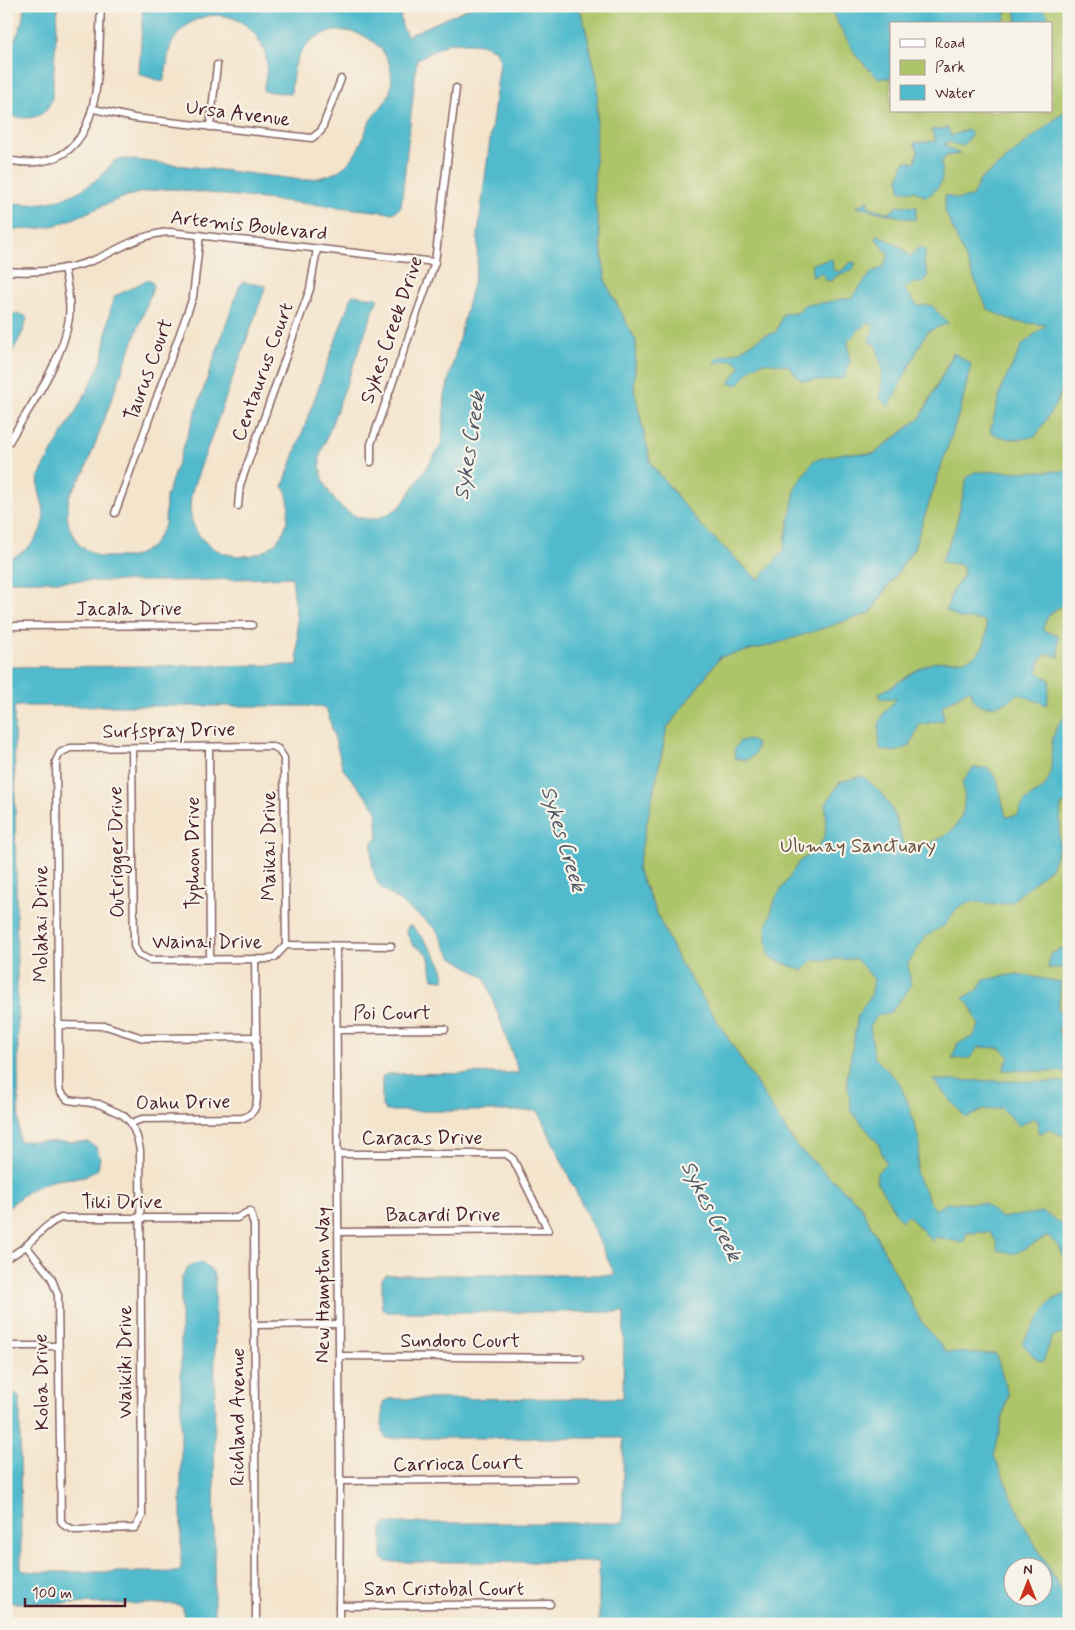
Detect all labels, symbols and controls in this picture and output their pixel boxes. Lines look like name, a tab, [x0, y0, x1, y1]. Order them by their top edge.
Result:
legend	[890, 22, 1052, 112]
text: Road	[935, 34, 965, 54]
text: Park	[935, 58, 965, 78]
text: Water	[935, 84, 975, 104]
street label: Ursa Avenue	[184, 94, 292, 134]
street label: Artemis Boulevard	[169, 204, 329, 248]
street label: Sykes Creek Drive	[354, 253, 430, 407]
street label: Centaurus Court	[225, 299, 301, 445]
street label: Taurus Court	[118, 315, 180, 425]
water label: Sykes Creek	[448, 389, 493, 502]
street label: Jacala Drive	[76, 596, 182, 623]
street label: Surfspray Drive	[102, 716, 236, 746]
water label: Sykes Creek	[534, 783, 593, 897]
street label: Outrigger Drive	[102, 786, 133, 918]
street label: Maikai Drive	[256, 791, 283, 901]
street label: Typhoon Drive	[180, 796, 207, 910]
park label: Ulumay Sanctuary	[780, 833, 936, 860]
street label: Molakai Drive	[28, 865, 55, 983]
street label: Wainai Drive	[152, 929, 262, 956]
street label: Poi Court	[353, 1000, 431, 1027]
street label: Oahu Drive	[135, 1089, 231, 1117]
street label: Caracas Drive	[361, 1125, 483, 1152]
water label: Sykes Creek	[674, 1156, 749, 1267]
street label: Tiki Drive	[81, 1189, 163, 1216]
street label: Bacardi Drive	[385, 1202, 501, 1229]
street label: New Hampton Way	[310, 1207, 337, 1363]
street label: Waikiki Drive	[112, 1305, 139, 1419]
street label: Sundoro Court	[400, 1328, 520, 1355]
street label: Koloa Drive	[28, 1333, 56, 1431]
street label: Richland Avenue	[225, 1348, 252, 1486]
street label: Carrioca Court	[393, 1449, 524, 1479]
north arrow	[1002, 1558, 1052, 1608]
text: N	[1023, 1561, 1033, 1579]
scale bar	[25, 1575, 125, 1607]
street label: San Cristobal Court	[364, 1576, 524, 1603]
text: 100 m	[32, 1584, 72, 1604]

